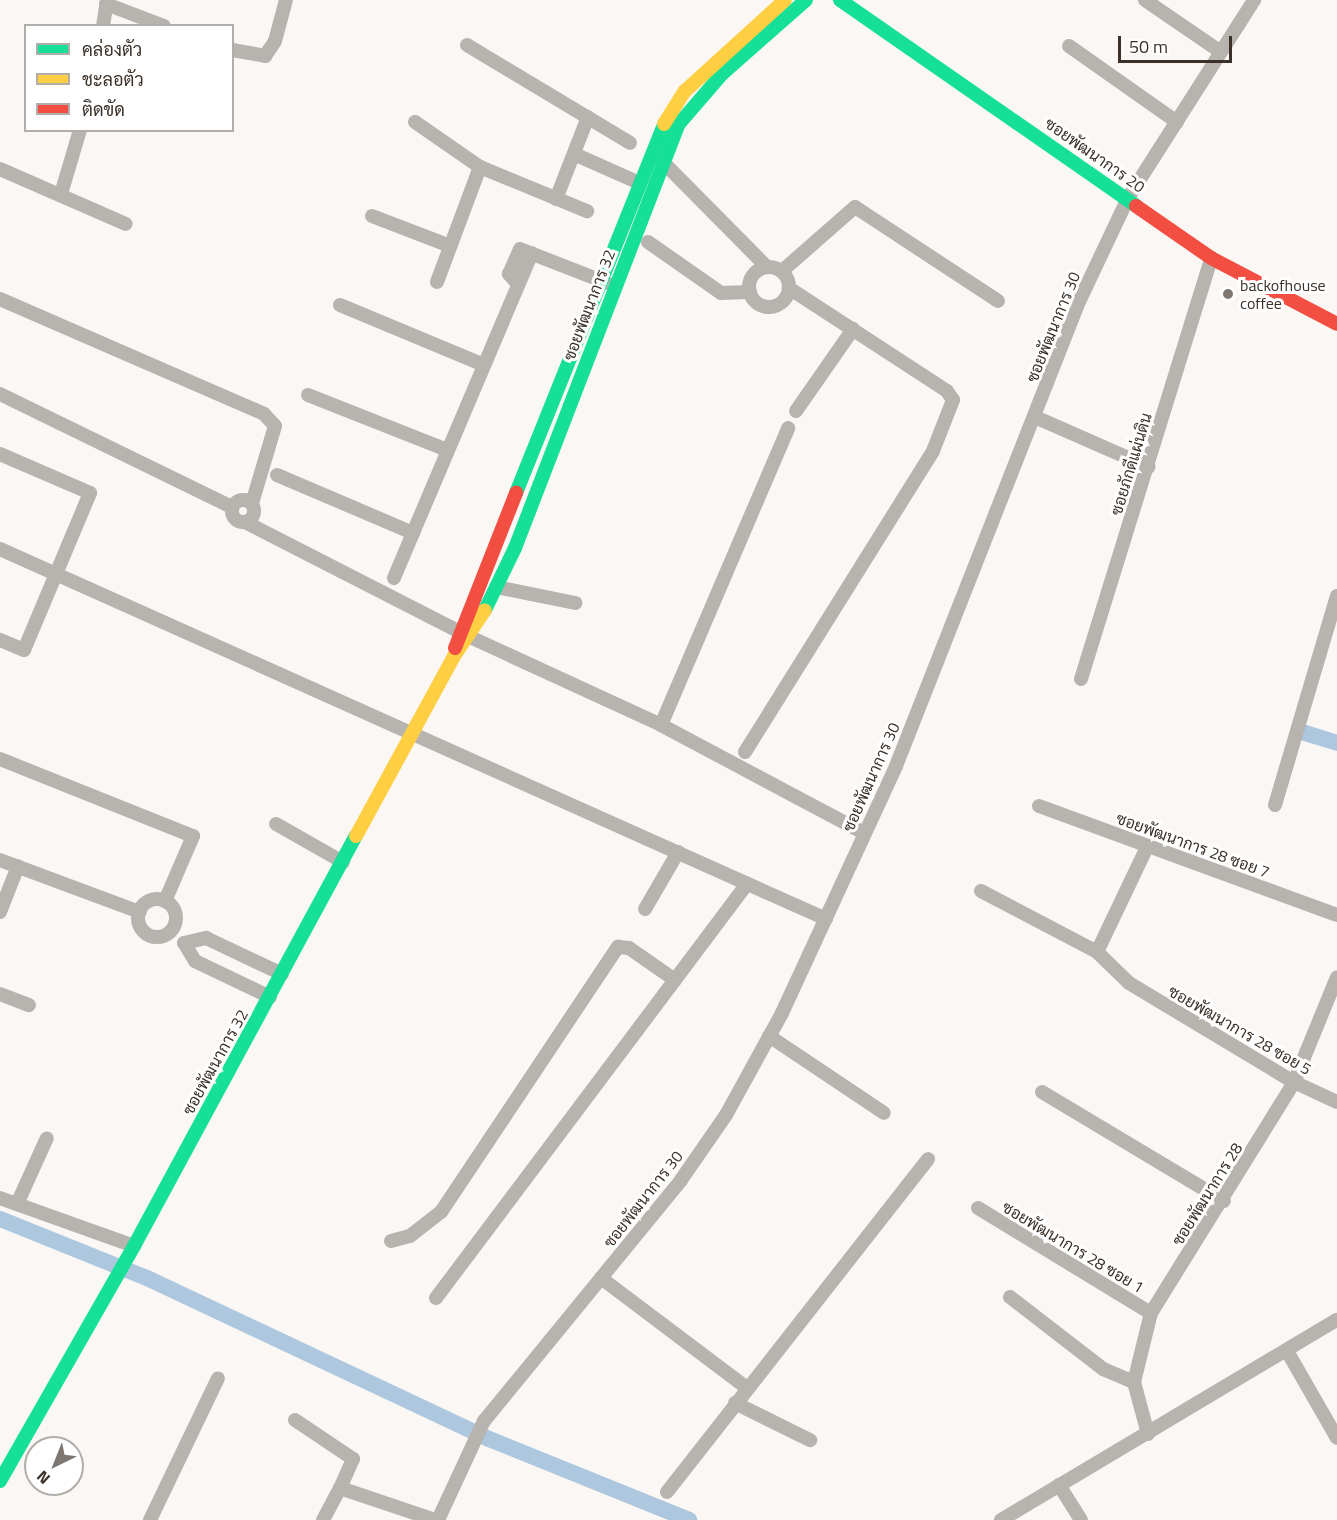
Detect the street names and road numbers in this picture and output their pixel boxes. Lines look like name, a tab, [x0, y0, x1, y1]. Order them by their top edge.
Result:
street label: ซอยพัฒนาการ 20	[1041, 113, 1149, 197]
street label: ซอยพัฒนาการ 32	[559, 247, 619, 363]
street label: ซอยพัฒนาการ 30	[1022, 269, 1084, 385]
street label: ซอยภักดีแผ่นดิน	[1106, 411, 1156, 517]
street label: ซอยพัฒนาการ 30	[838, 720, 904, 834]
street label: ซอยพัฒนาการ 28 ซอย 7	[1114, 808, 1272, 882]
street label: ซอยพัฒนาการ 28 ซอย 5	[1165, 981, 1315, 1079]
street label: ซอยพัฒนาการ 32	[178, 1006, 252, 1118]
street label: ซอยพัฒนาการ 28	[1168, 1139, 1246, 1249]
street label: ซอยพัฒนาการ 30	[599, 1147, 687, 1251]
street label: ซอยพัฒนาการ 28 ซอย 1	[999, 1197, 1147, 1297]

